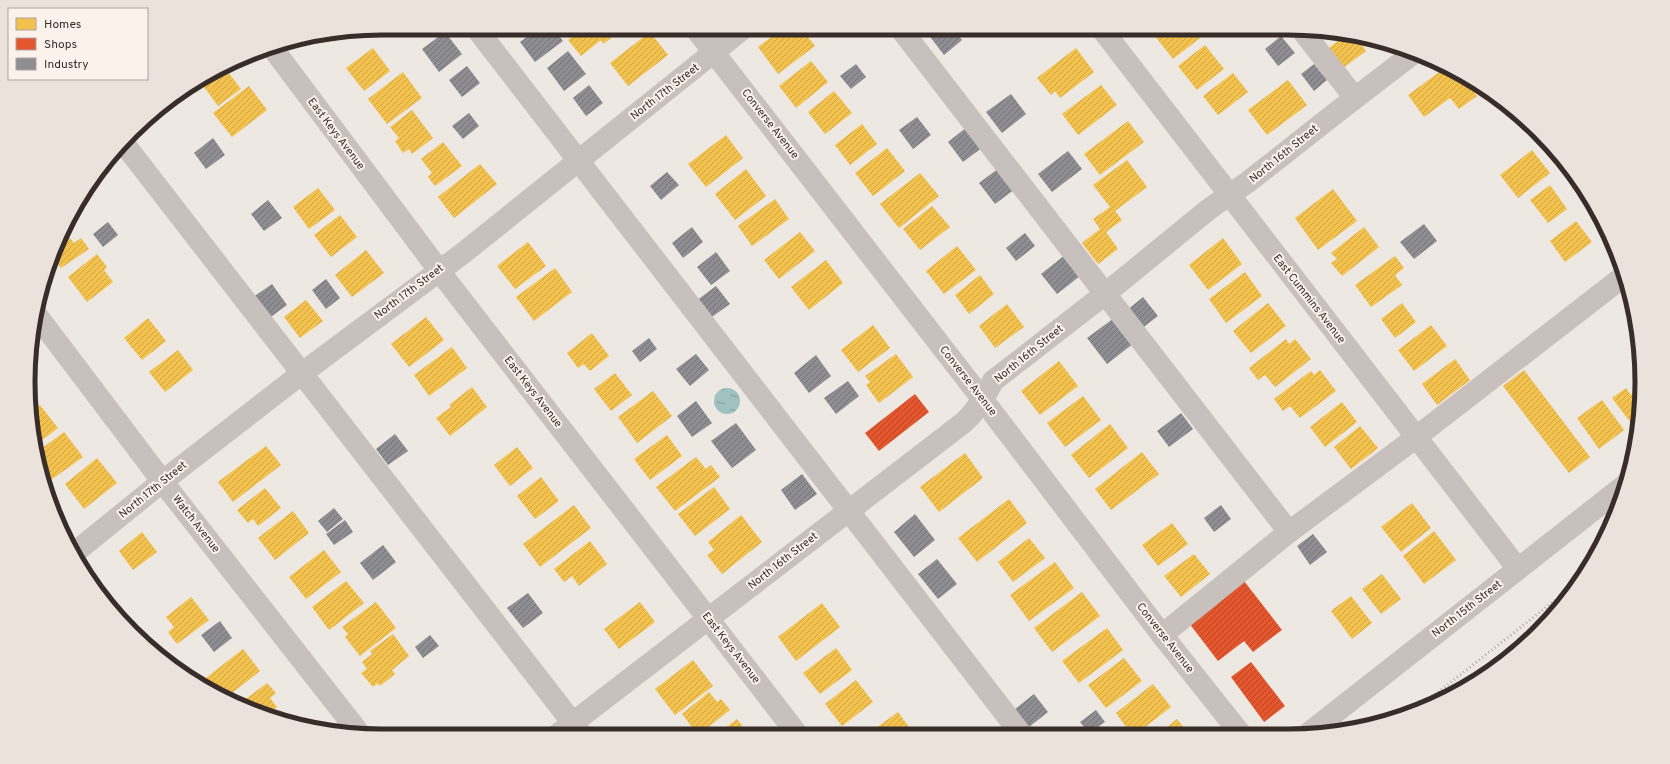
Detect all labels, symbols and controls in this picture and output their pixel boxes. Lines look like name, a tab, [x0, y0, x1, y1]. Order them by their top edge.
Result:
legend	[8, 8, 148, 80]
text: Homes	[44, 17, 81, 33]
text: Shops	[44, 37, 77, 53]
text: Industry	[44, 57, 89, 73]
street label: North 17th Street	[628, 61, 702, 123]
street label: Converse Avenue	[738, 86, 802, 162]
street label: East Keys Avenue	[304, 95, 368, 173]
street label: North 16th Street	[1247, 122, 1321, 186]
street label: East Cummins Avenue	[1270, 252, 1348, 346]
street label: North 17th Street	[371, 261, 447, 323]
street label: North 16th Street	[992, 322, 1066, 386]
street label: Converse Avenue	[936, 343, 1000, 419]
street label: East Keys Avenue	[501, 354, 565, 430]
street label: North 17th Street	[116, 458, 190, 522]
street label: Watch Avenue	[169, 492, 223, 556]
street label: North 16th Street	[745, 529, 821, 593]
street label: North 15th Street	[1429, 577, 1505, 641]
street label: Converse Avenue	[1133, 600, 1197, 676]
street label: East Keys Avenue	[699, 610, 763, 686]

